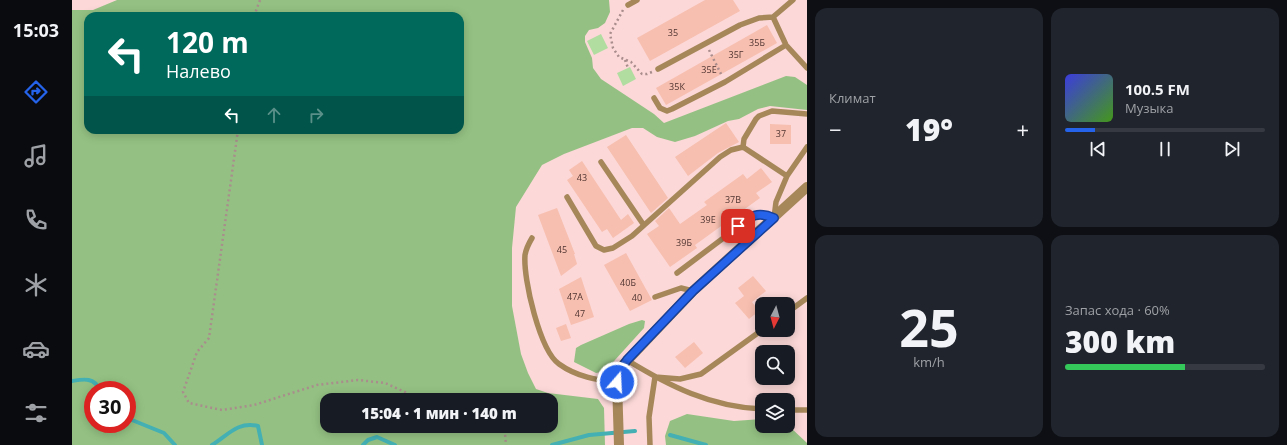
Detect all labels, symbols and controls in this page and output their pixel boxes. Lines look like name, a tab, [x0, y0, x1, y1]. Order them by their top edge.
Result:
text: 15:03	[13, 18, 59, 42]
text: 120 m	[166, 23, 249, 61]
house number: 35	[668, 26, 678, 39]
icon: left	[100, 28, 152, 80]
house number: 35Б	[749, 36, 765, 49]
house number: 35Г	[729, 48, 744, 61]
text: Налево	[166, 59, 231, 83]
house number: 35Е	[701, 63, 717, 76]
icon: directions	[22, 78, 50, 106]
text: 100.5 FM	[1125, 79, 1190, 99]
house number: 35К	[669, 80, 685, 93]
text: Климат	[829, 89, 876, 107]
text: Музыка	[1125, 99, 1173, 117]
icon: left	[221, 104, 243, 126]
icon: ahead	[263, 104, 285, 126]
icon: right	[305, 104, 327, 126]
text: 19°	[905, 109, 953, 150]
text: −	[829, 114, 842, 144]
text: +	[1016, 114, 1029, 144]
house number: 37	[776, 127, 786, 140]
icon: previous	[1087, 138, 1109, 160]
icon: pause	[1154, 138, 1176, 160]
icon: next	[1221, 138, 1243, 160]
icon: music	[22, 142, 50, 170]
house number: 43	[577, 171, 587, 184]
house number: 37В	[725, 193, 741, 206]
icon: phone	[22, 206, 50, 234]
pin	[721, 209, 755, 243]
house number: 39Е	[700, 213, 716, 226]
icon: arrive	[727, 215, 749, 237]
house number: 39Б	[676, 236, 692, 249]
house number: 45	[557, 243, 567, 256]
icon: climate	[22, 271, 50, 299]
house number: 40Б	[620, 276, 636, 289]
house number: 47А	[567, 290, 583, 303]
house number: 40	[632, 291, 642, 304]
text: 25	[899, 291, 959, 362]
north arrow	[755, 297, 795, 337]
map controls	[755, 297, 795, 433]
text: Запас хода · 60%	[1065, 301, 1170, 319]
house number: 47	[575, 307, 585, 320]
text: 300 km	[1065, 321, 1175, 362]
icon: car	[22, 335, 50, 363]
button: search	[755, 345, 795, 385]
text: km/h	[913, 353, 945, 371]
position arrow	[596, 361, 638, 403]
speed limit sign: 30	[84, 381, 136, 433]
button: layers	[755, 393, 795, 433]
icon: filters	[22, 399, 50, 427]
text: 15:04 · 1 мин · 140 m	[361, 403, 517, 423]

